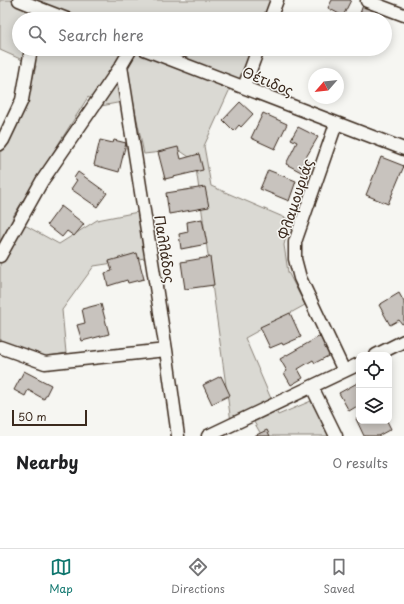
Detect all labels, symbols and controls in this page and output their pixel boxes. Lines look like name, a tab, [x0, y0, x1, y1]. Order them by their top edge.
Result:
search box	[12, 12, 392, 56]
icon: search	[26, 23, 48, 45]
text: Search here	[58, 23, 144, 46]
street label: Θέτιδος	[239, 61, 297, 101]
north arrow	[308, 68, 344, 104]
street label: Φλαμουριάς	[272, 156, 318, 242]
street label: Παλλάδος	[149, 213, 181, 285]
map controls	[356, 352, 392, 424]
button: locate	[356, 352, 392, 388]
button: layers	[356, 388, 392, 424]
scale bar	[12, 408, 87, 427]
text: 50 m	[18, 408, 47, 425]
text: Nearby	[16, 449, 78, 475]
text: 0 results	[333, 453, 388, 472]
tab: Map	[49, 556, 73, 597]
tab: Directions	[171, 556, 225, 597]
tab: Saved	[323, 556, 355, 597]

